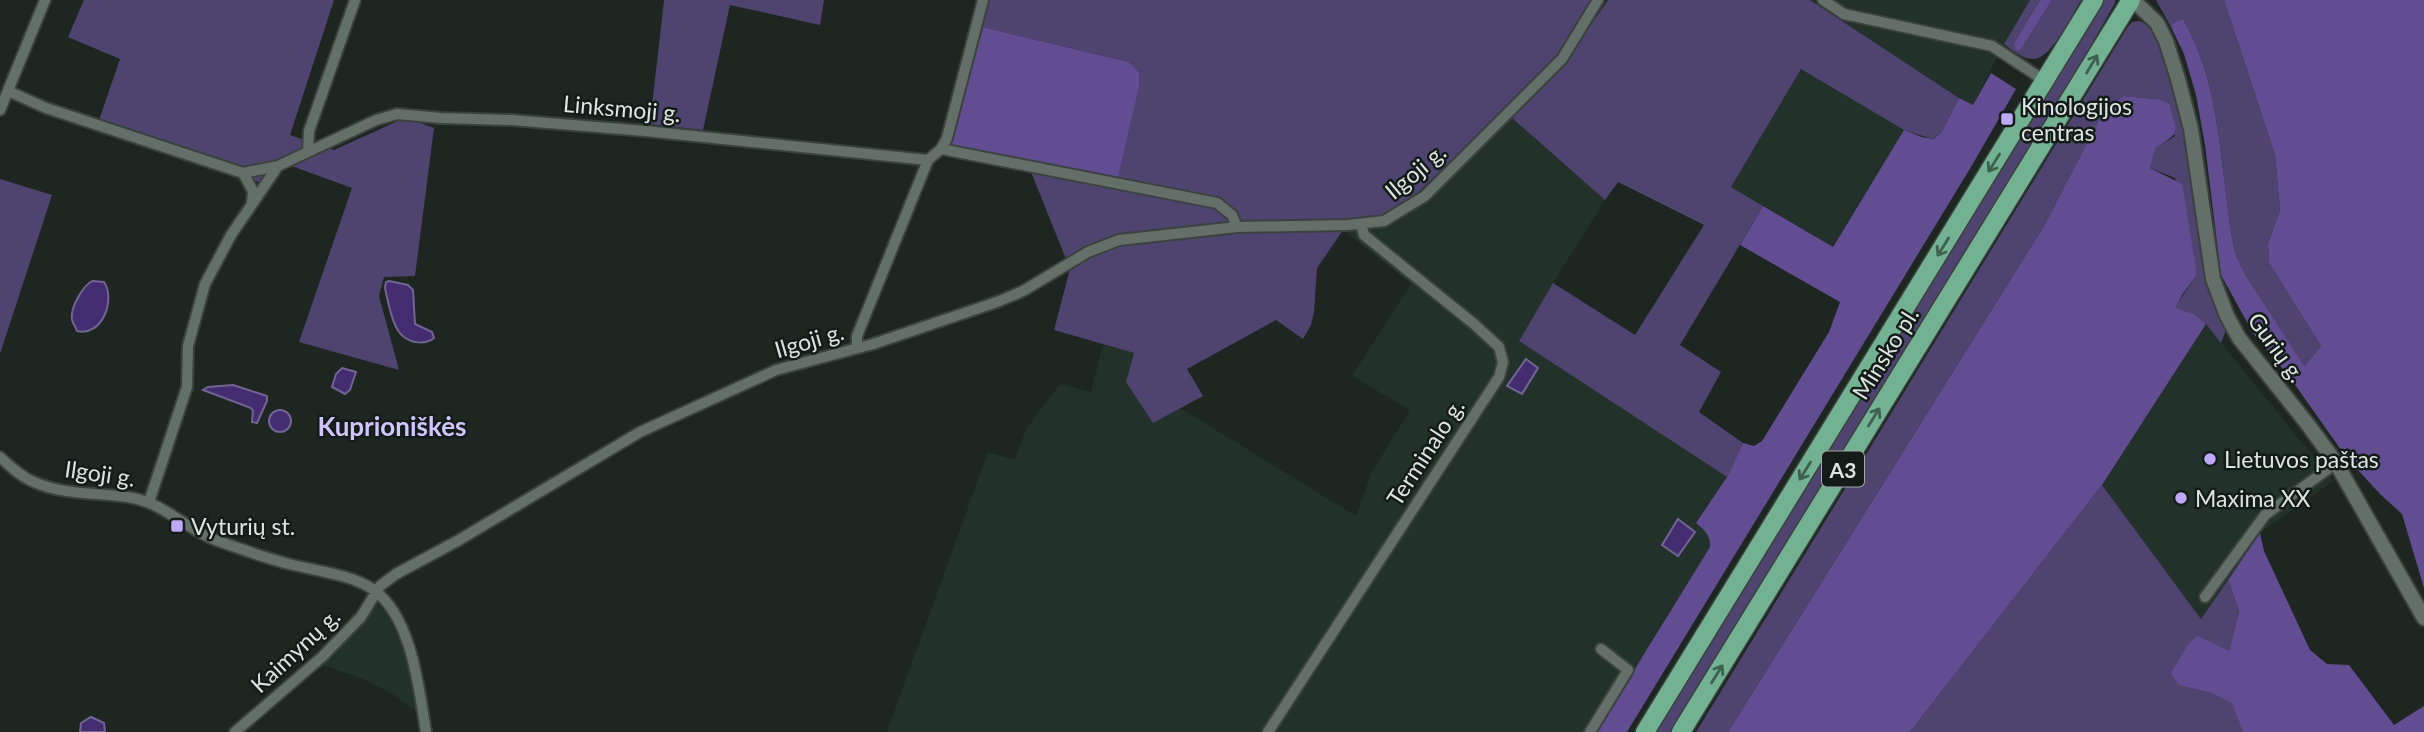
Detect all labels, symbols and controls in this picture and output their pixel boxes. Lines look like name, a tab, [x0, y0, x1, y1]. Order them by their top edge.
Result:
one-way arrow	[2085, 55, 2099, 75]
street label: Linksmoji g.	[562, 89, 682, 127]
place label: Kinologijos centras	[2021, 92, 2132, 146]
marker: Kinologijos centras	[1999, 111, 2015, 127]
street label: Ilgoji g.	[1379, 138, 1451, 204]
one-way arrow	[1987, 153, 2002, 172]
one-way arrow	[1935, 236, 1949, 256]
street label: Minsko pl.	[1846, 302, 1924, 404]
street label: Gurių g.	[2242, 307, 2312, 387]
street label: Ilgoji g.	[771, 317, 847, 363]
street label: Terminalo g.	[1380, 393, 1470, 511]
one-way arrow	[1868, 408, 1882, 428]
district label: Kuprioniškės	[317, 410, 467, 442]
place label: Lietuvos paštas	[2224, 445, 2379, 473]
marker: Lietuvos paštas	[2202, 451, 2218, 467]
road number: A3	[1822, 452, 1864, 486]
street label: Ilgoji g.	[63, 454, 137, 492]
one-way arrow	[1798, 460, 1812, 480]
place label: Maxima XX	[2195, 484, 2311, 512]
marker: Maxima XX	[2173, 490, 2189, 506]
place label: Vyturių st.	[191, 512, 295, 540]
marker: Vyturių st.	[169, 518, 185, 534]
street label: Kaimynų g.	[245, 602, 345, 698]
one-way arrow	[1710, 664, 1724, 684]

